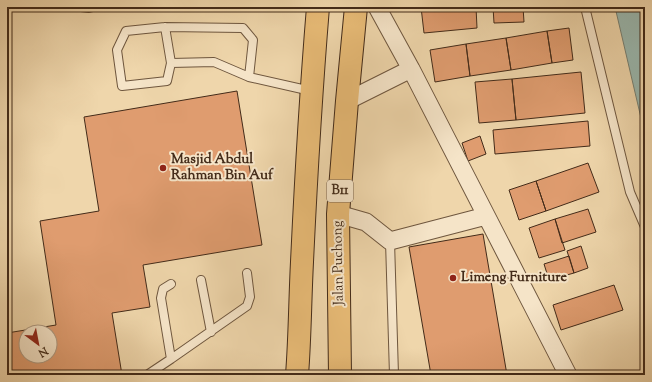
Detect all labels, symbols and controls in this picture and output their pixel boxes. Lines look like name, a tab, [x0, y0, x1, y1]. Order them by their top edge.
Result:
place label: Masjid Abdul Rahman Bin Auf	[171, 150, 274, 186]
marker: Masjid Abdul Rahman Bin Auf	[158, 163, 168, 173]
road number: B11	[327, 180, 353, 202]
street label: Jalan Puchong	[328, 220, 350, 307]
place label: Limeng Furniture	[461, 268, 567, 288]
marker: Limeng Furniture	[448, 273, 458, 283]
north arrow	[18, 324, 58, 364]
text: N	[35, 342, 52, 361]

